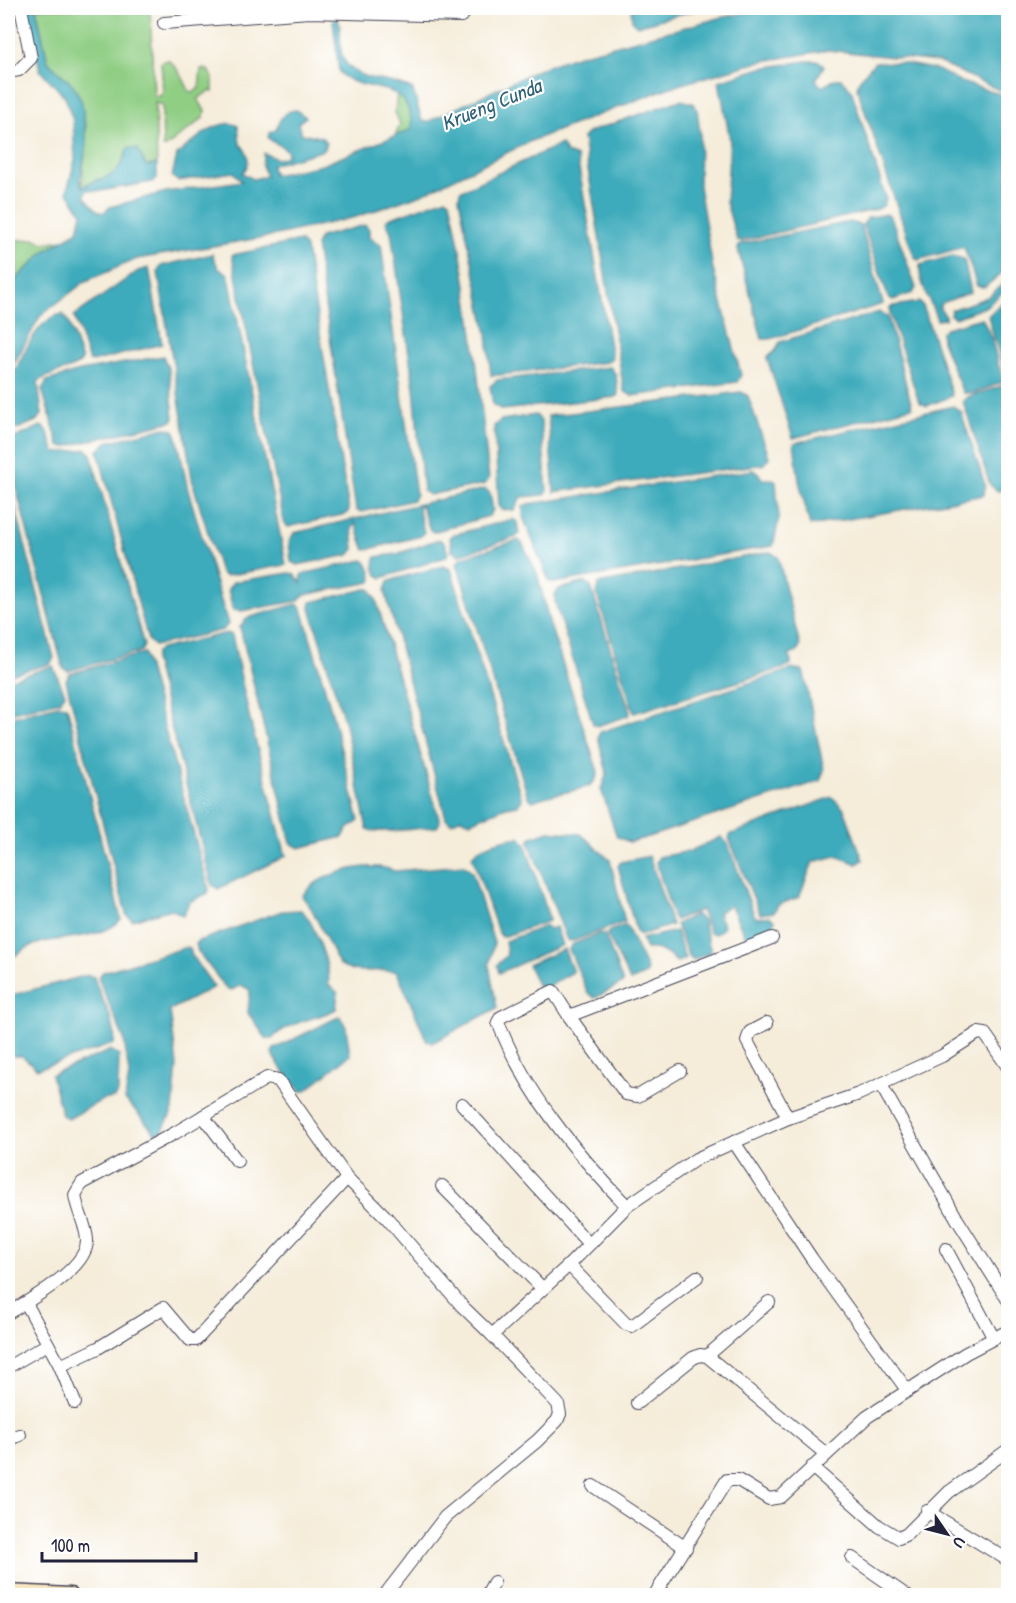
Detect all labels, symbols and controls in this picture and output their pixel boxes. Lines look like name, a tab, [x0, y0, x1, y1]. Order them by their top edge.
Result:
water label: Krueng Cunda	[437, 70, 548, 137]
north arrow	[917, 1504, 977, 1564]
scale bar	[42, 1525, 196, 1563]
text: 100 m	[51, 1533, 90, 1558]
text: U	[948, 1533, 971, 1553]

